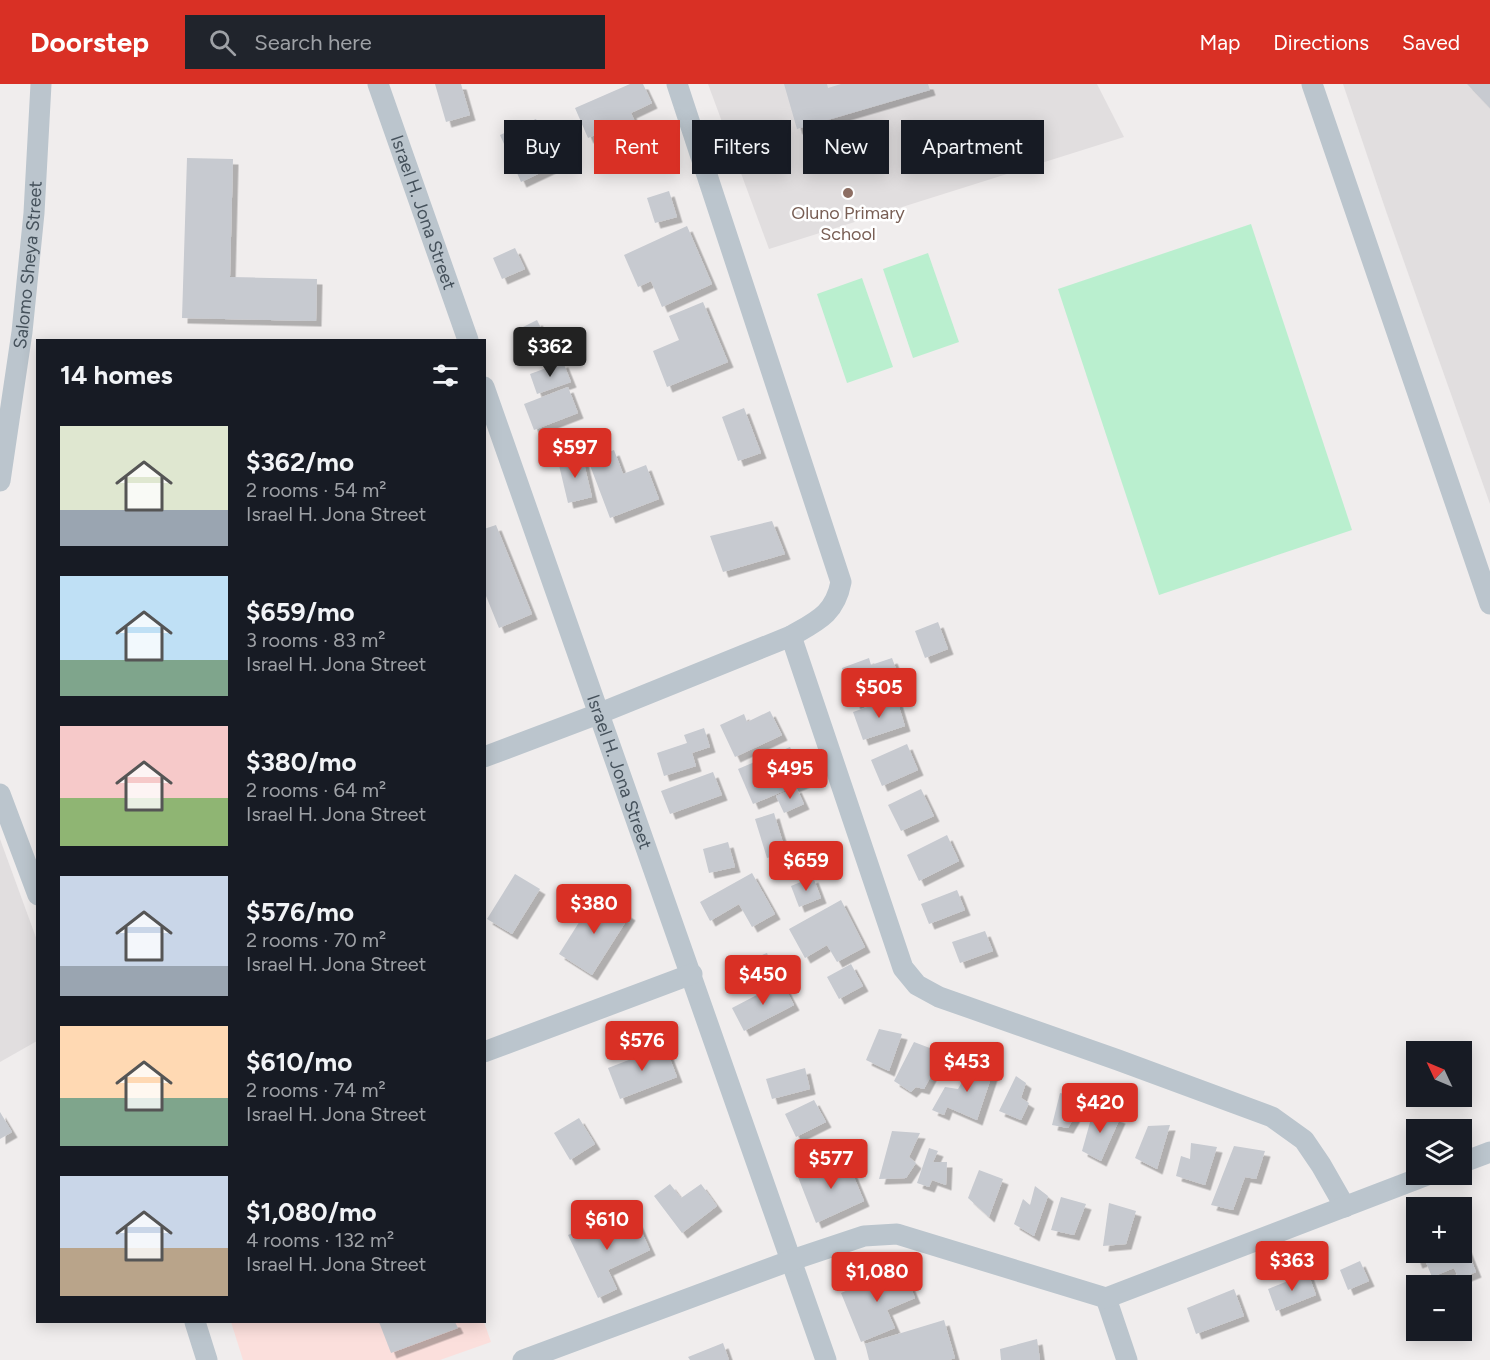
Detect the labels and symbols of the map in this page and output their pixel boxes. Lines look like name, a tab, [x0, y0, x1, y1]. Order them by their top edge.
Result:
street label: Israel H. Jona Street	[386, 132, 460, 293]
street label: Salomo Sheya Street	[9, 180, 47, 351]
marker: Oluno Primary School	[841, 186, 855, 200]
place label: Oluno Primary School	[791, 202, 905, 245]
pin: $362	[514, 327, 586, 378]
pin: $597	[539, 428, 611, 479]
pin: $505	[843, 668, 915, 719]
street label: Israel H. Jona Street	[582, 692, 657, 852]
pin: $495	[754, 749, 826, 800]
pin: $659	[770, 841, 842, 892]
pin: $380	[558, 884, 630, 935]
pin: $450	[727, 955, 799, 1006]
pin: $576	[606, 1021, 678, 1072]
north arrow	[1406, 1041, 1472, 1107]
pin: $453	[931, 1042, 1003, 1093]
pin: $420	[1064, 1083, 1136, 1134]
pin: $577	[795, 1139, 867, 1190]
pin: $610	[571, 1200, 643, 1251]
pin: $363	[1256, 1241, 1328, 1292]
pin: $1,080	[828, 1252, 926, 1303]

